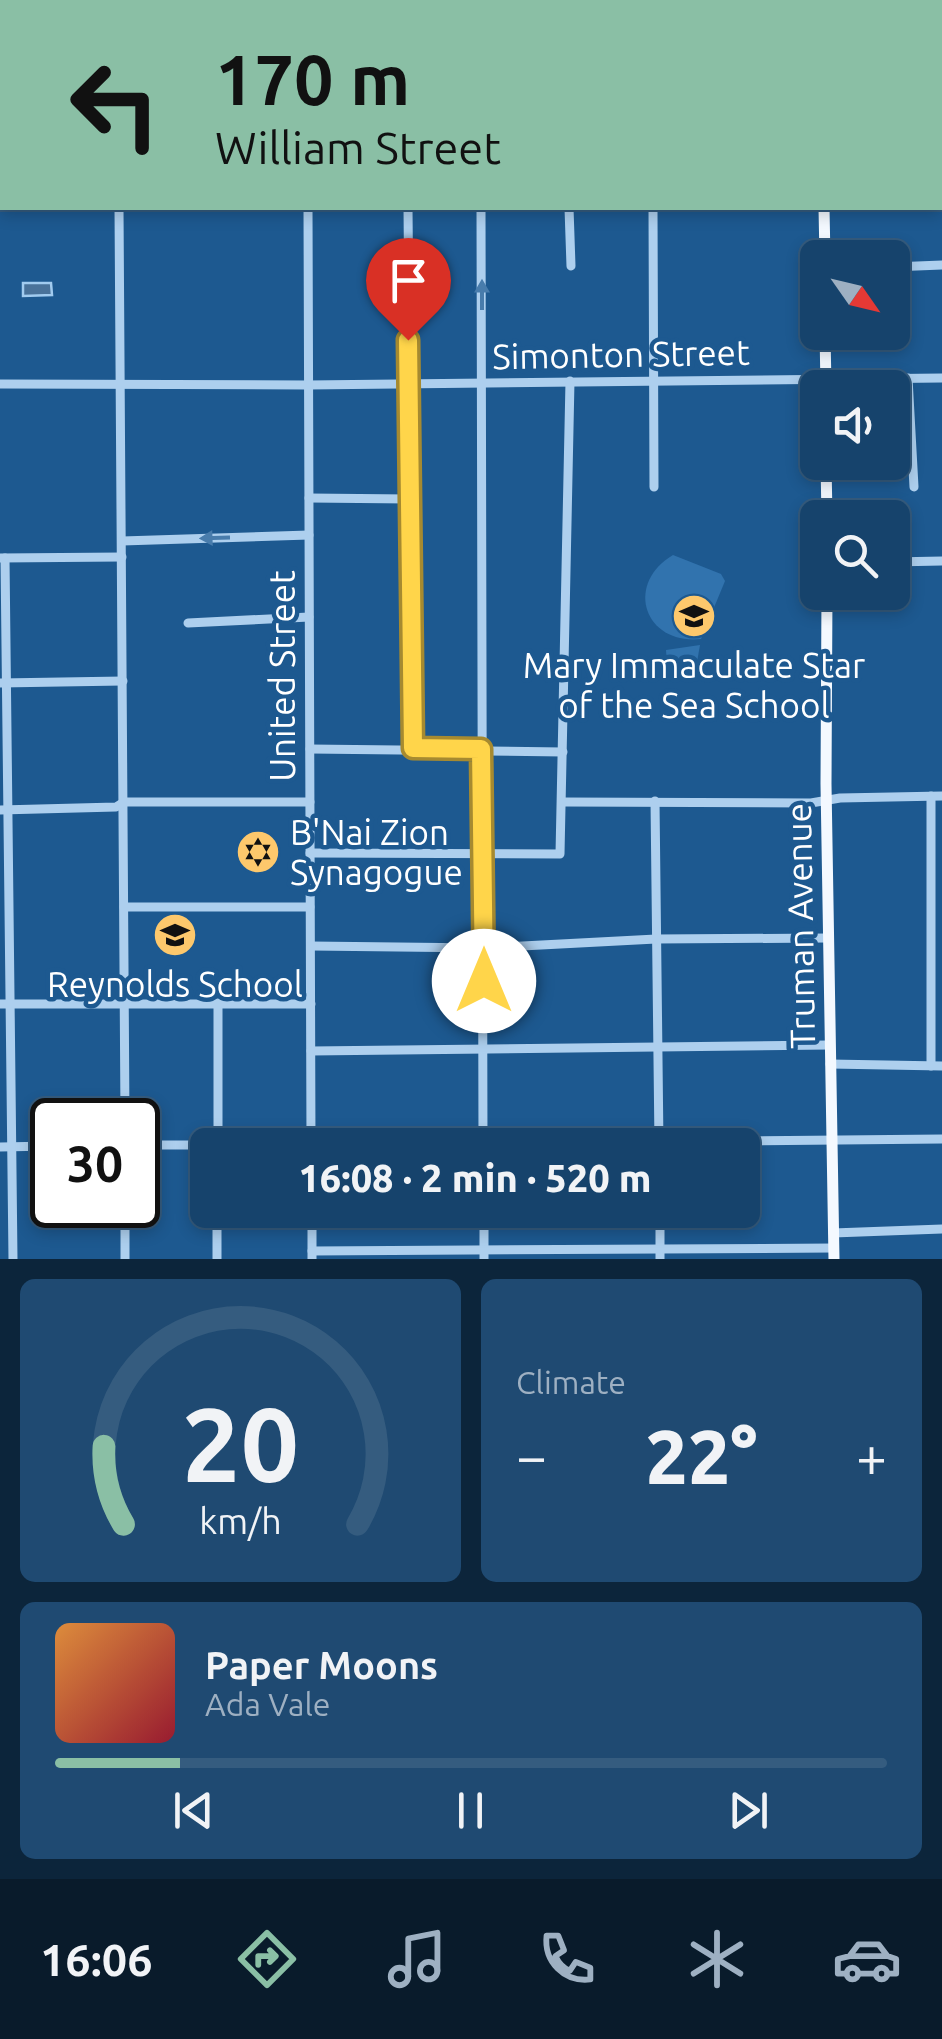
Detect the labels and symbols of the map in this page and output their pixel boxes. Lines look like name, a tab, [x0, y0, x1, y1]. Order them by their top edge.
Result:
pin	[366, 238, 451, 341]
north arrow	[800, 240, 910, 350]
one-way arrow	[474, 279, 490, 311]
street label: Simonton Street	[492, 332, 750, 376]
one-way arrow	[199, 531, 231, 547]
street label: United Street	[262, 570, 302, 782]
school or university icon: Mary Immaculate Star of the Sea School	[671, 593, 717, 639]
place label: Mary Immaculate Star of the Sea School	[523, 645, 865, 725]
street label: Truman Avenue	[778, 803, 822, 1049]
place label: B'Nai Zion Synagogue	[290, 812, 463, 892]
synagogue icon: B'Nai Zion Synagogue	[235, 829, 281, 875]
school or university icon: Reynolds School	[152, 912, 198, 958]
position arrow	[432, 929, 536, 1033]
place label: Reynolds School	[47, 964, 303, 1004]
speed limit sign: 30	[30, 1098, 160, 1228]

